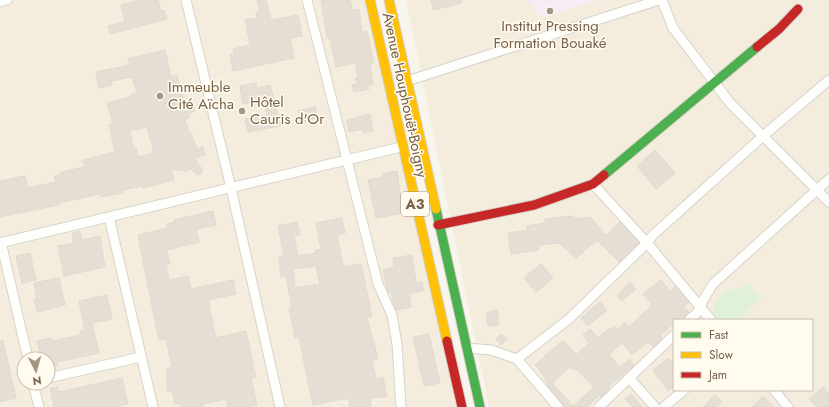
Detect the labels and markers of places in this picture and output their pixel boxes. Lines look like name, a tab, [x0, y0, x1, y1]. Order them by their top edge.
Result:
marker: Institut Pressing Formation Bouaké	[545, 6, 555, 16]
place label: Institut Pressing Formation Bouaké	[493, 15, 607, 54]
place label: Immeuble Cité Aïcha	[168, 76, 234, 115]
marker: Immeuble Cité Aïcha	[155, 91, 165, 101]
place label: Hôtel Cauris d'Or	[250, 91, 325, 130]
marker: Hôtel Cauris d'Or	[237, 106, 247, 116]

